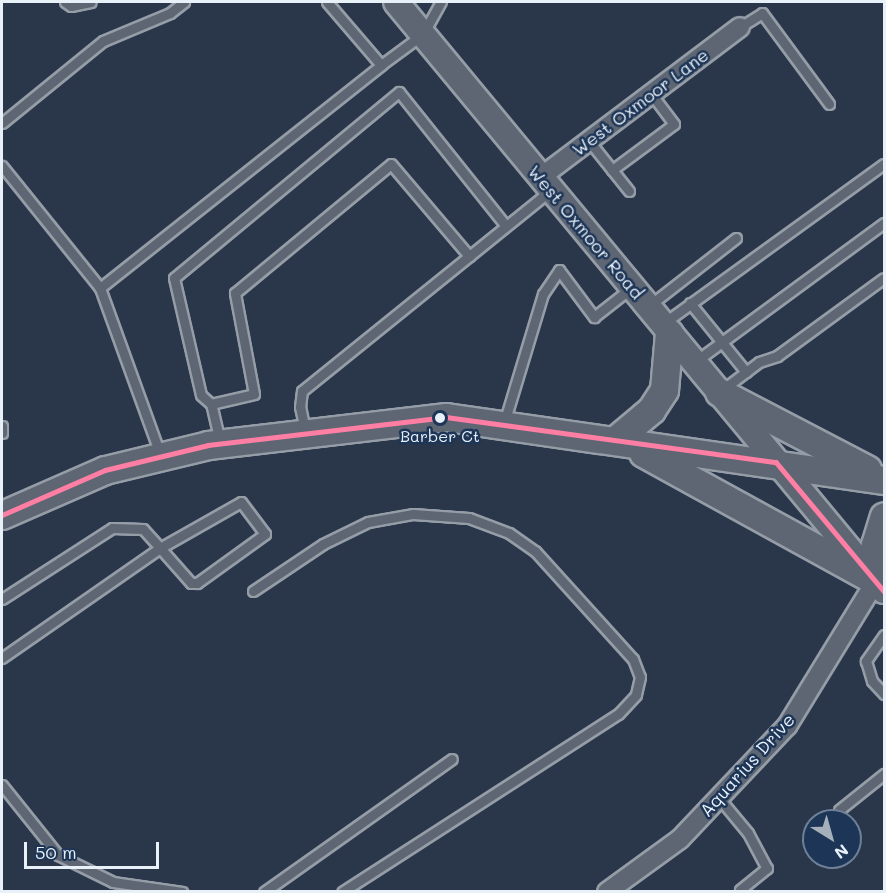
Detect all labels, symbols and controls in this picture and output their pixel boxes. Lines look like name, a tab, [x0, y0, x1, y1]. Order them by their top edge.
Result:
street label: West Oxmoor Lane	[568, 44, 712, 160]
street label: West Oxmoor Road	[524, 161, 648, 303]
marker: Barber Ct	[434, 412, 446, 424]
place label: Barber Ct	[400, 426, 480, 446]
street label: Aquarius Drive	[695, 709, 799, 821]
north arrow	[802, 809, 862, 869]
scale bar	[27, 830, 162, 868]
text: 50 m	[35, 840, 77, 864]
text: N	[831, 840, 853, 864]

